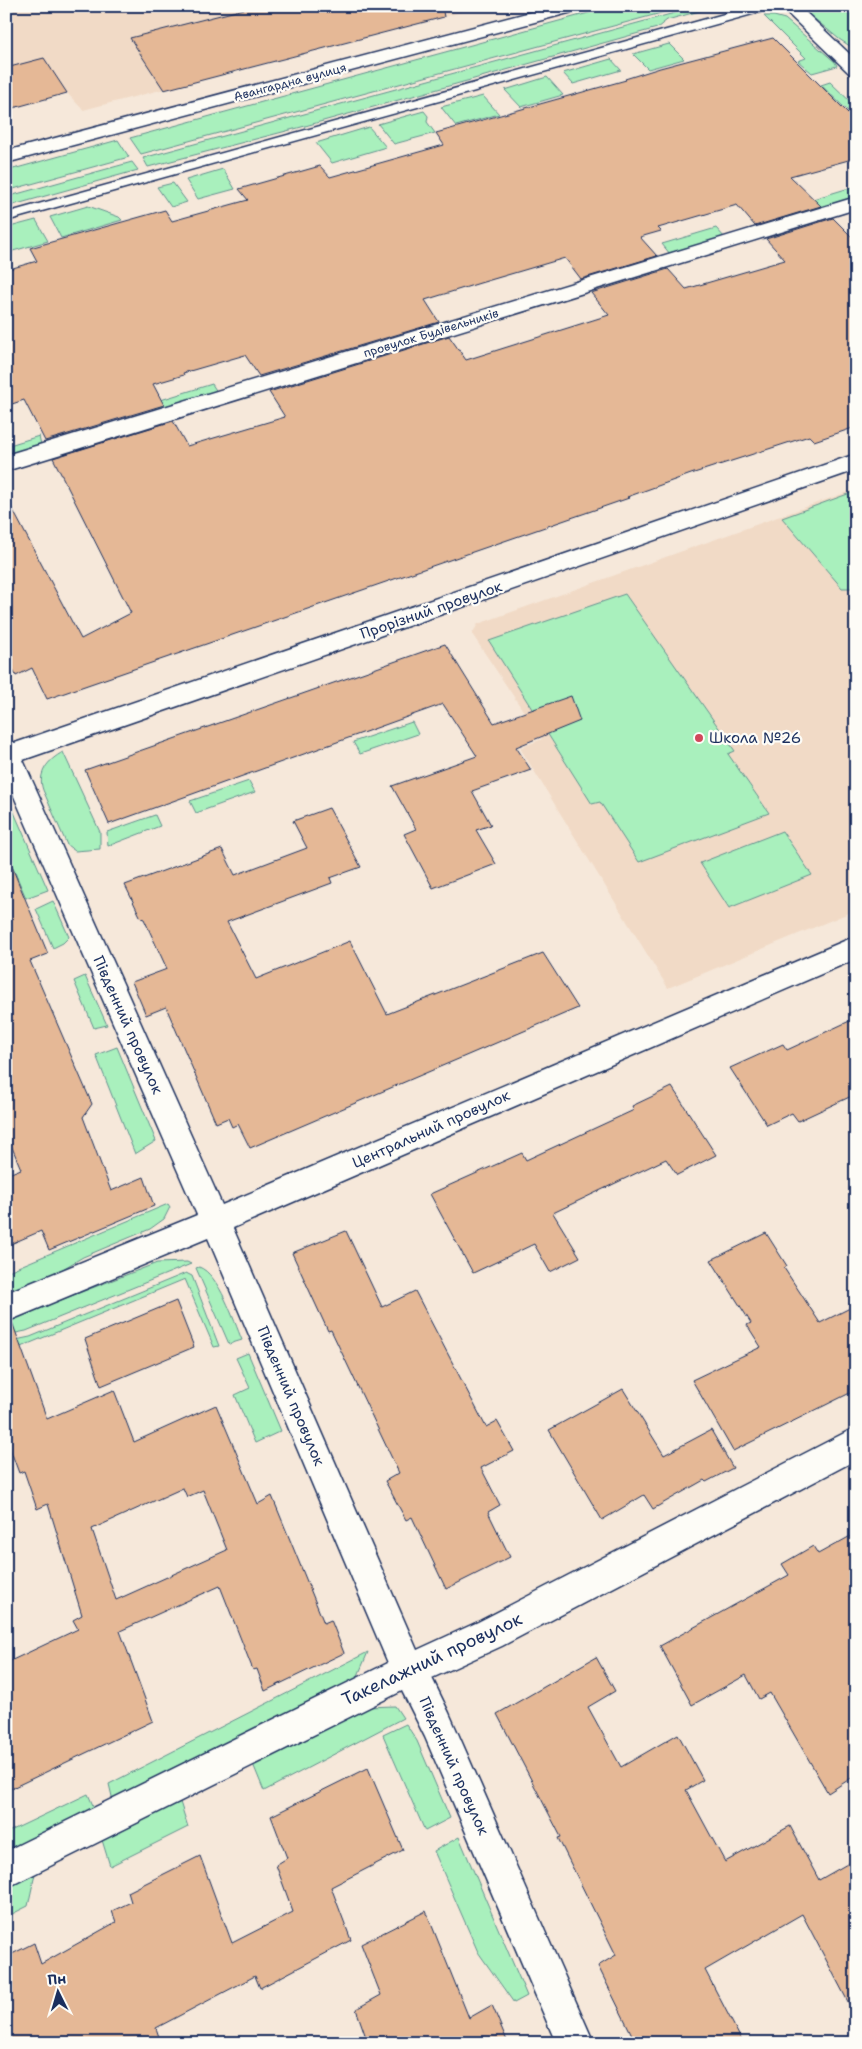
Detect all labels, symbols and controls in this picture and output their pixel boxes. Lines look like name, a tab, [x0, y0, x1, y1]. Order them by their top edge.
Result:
street label: Авангардна вулиця	[232, 59, 348, 105]
street label: провулок Будівельників	[361, 305, 501, 361]
street label: Прорізний провулок	[357, 576, 505, 644]
place label: Школа №26	[709, 728, 801, 748]
marker: Школа №26	[693, 732, 705, 744]
street label: Південний провулок	[88, 953, 168, 1097]
street label: Центральний провулок	[349, 1085, 513, 1173]
street label: Південний провулок	[253, 1323, 329, 1469]
street label: Такелажний провулок	[338, 1606, 526, 1711]
street label: Південний провулок	[414, 1694, 494, 1838]
north arrow	[32, 1966, 82, 2016]
text: Пн	[47, 1969, 67, 1989]

